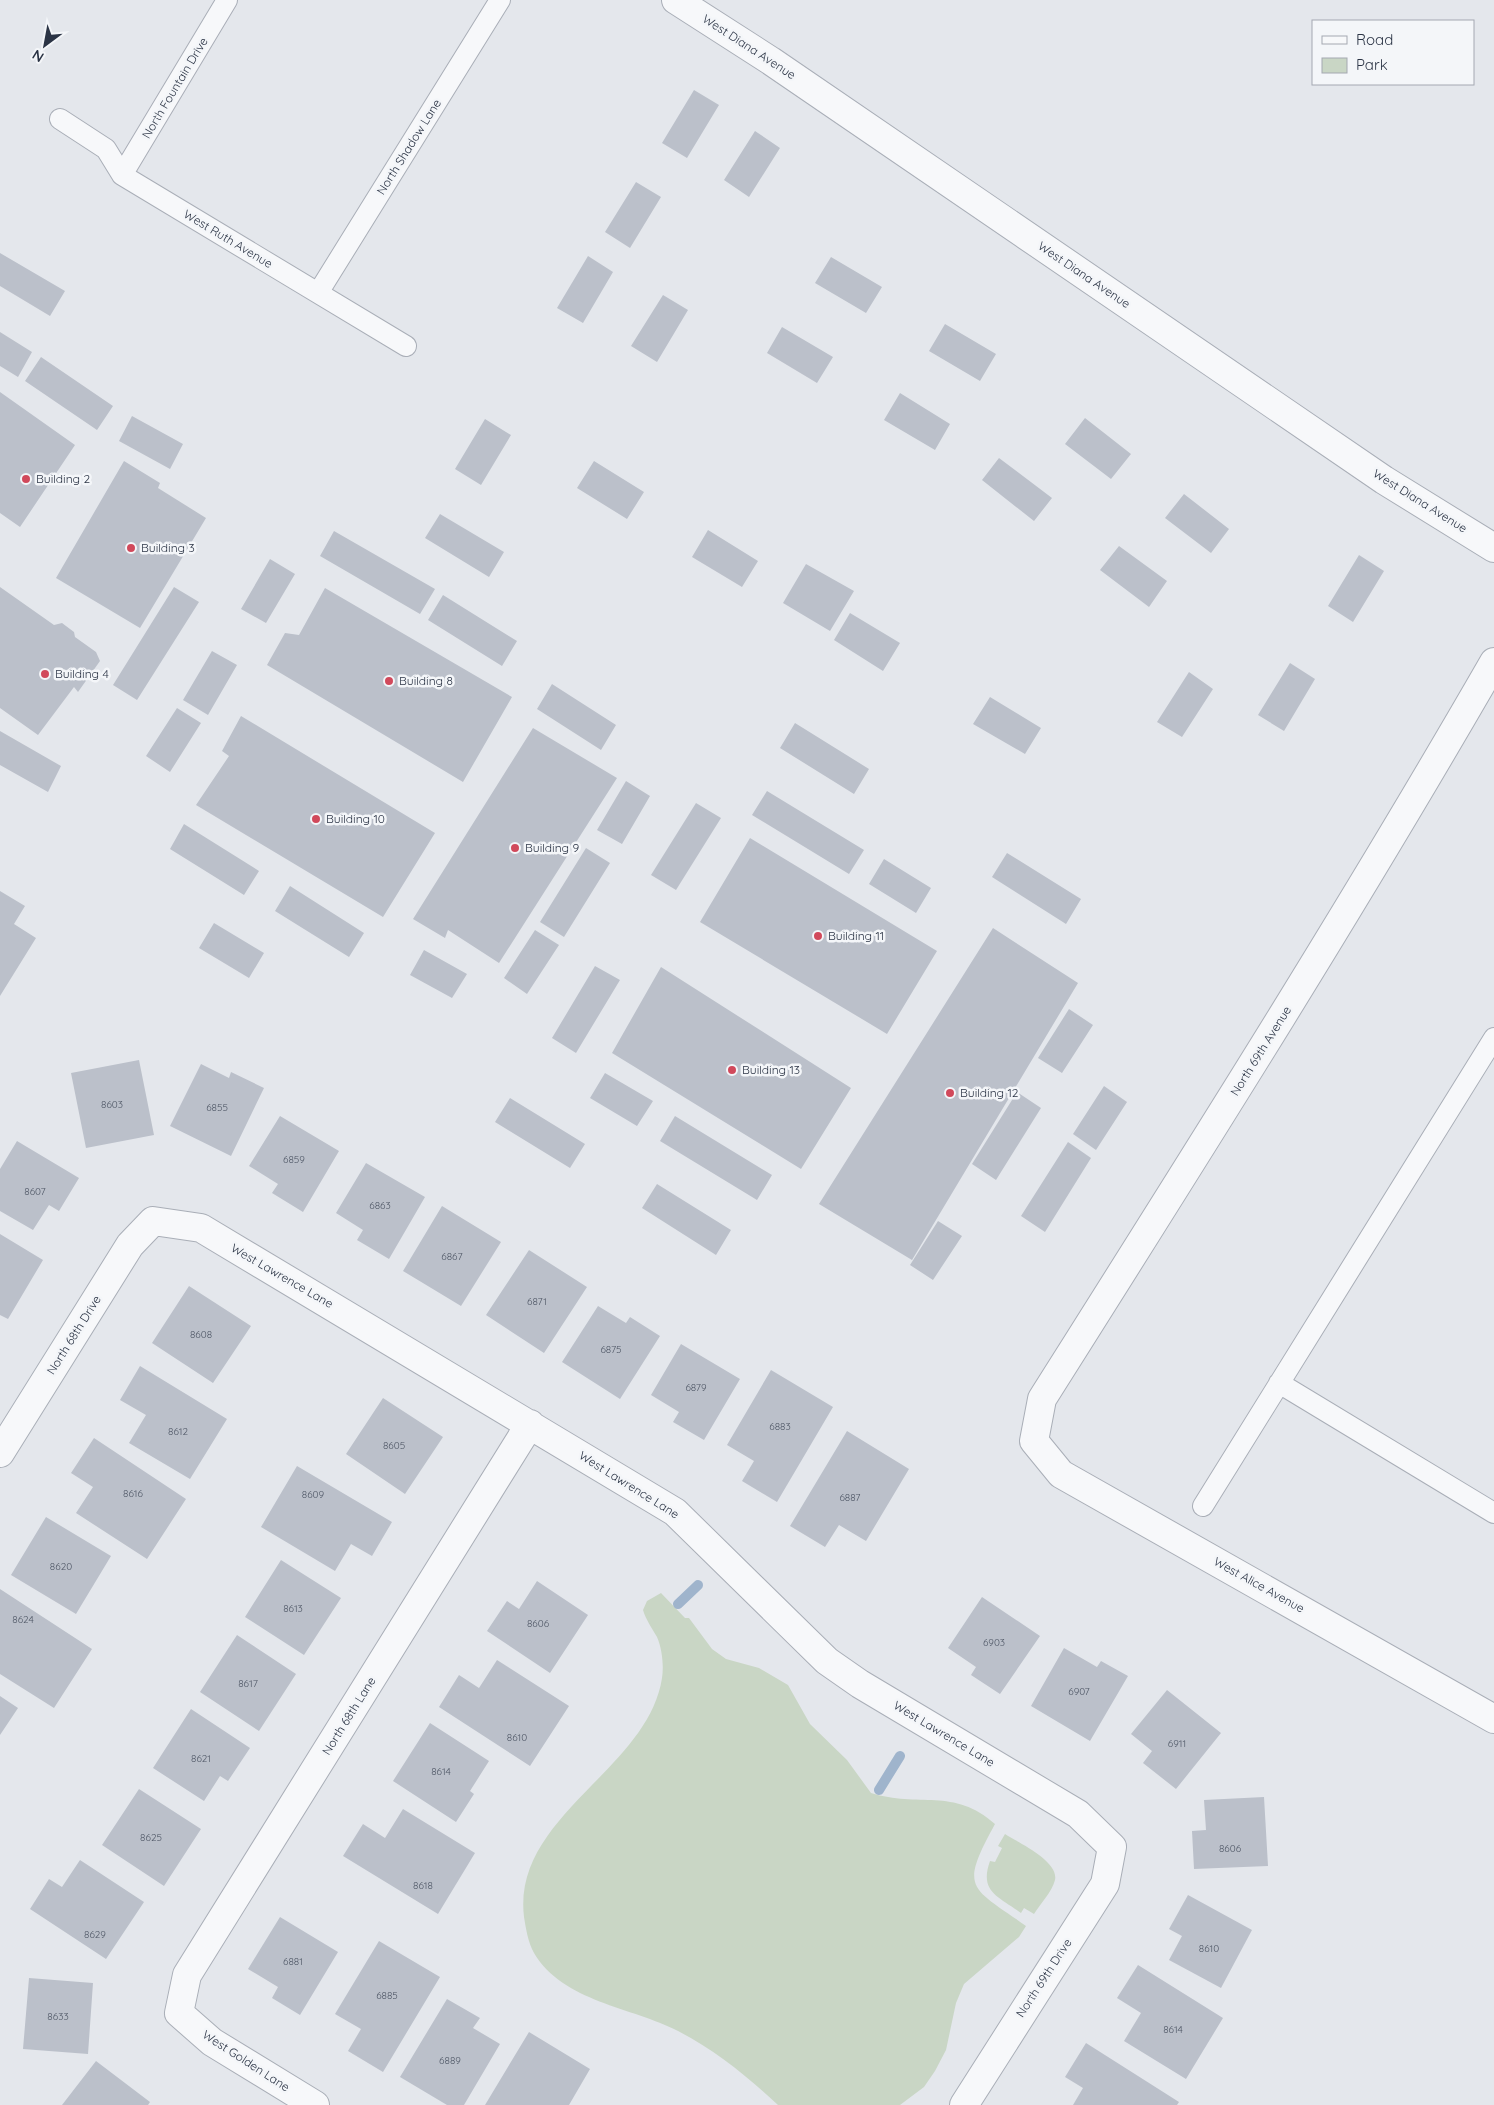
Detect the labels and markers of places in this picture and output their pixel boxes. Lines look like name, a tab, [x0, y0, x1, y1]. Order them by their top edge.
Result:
place label: Building 2	[36, 471, 90, 486]
marker: Building 2	[20, 473, 32, 485]
place label: Building 3	[141, 540, 195, 555]
marker: Building 3	[125, 542, 137, 554]
place label: Building 4	[55, 666, 109, 681]
marker: Building 4	[39, 668, 51, 680]
place label: Building 8	[399, 673, 453, 688]
marker: Building 8	[383, 675, 395, 687]
place label: Building 10	[326, 811, 385, 826]
marker: Building 10	[310, 813, 322, 825]
place label: Building 9	[525, 840, 579, 855]
marker: Building 9	[509, 842, 521, 854]
place label: Building 11	[828, 928, 884, 943]
marker: Building 11	[812, 930, 824, 942]
place label: Building 13	[742, 1062, 800, 1077]
marker: Building 13	[726, 1064, 738, 1076]
place label: Building 12	[960, 1085, 1019, 1100]
marker: Building 12	[944, 1087, 956, 1099]

